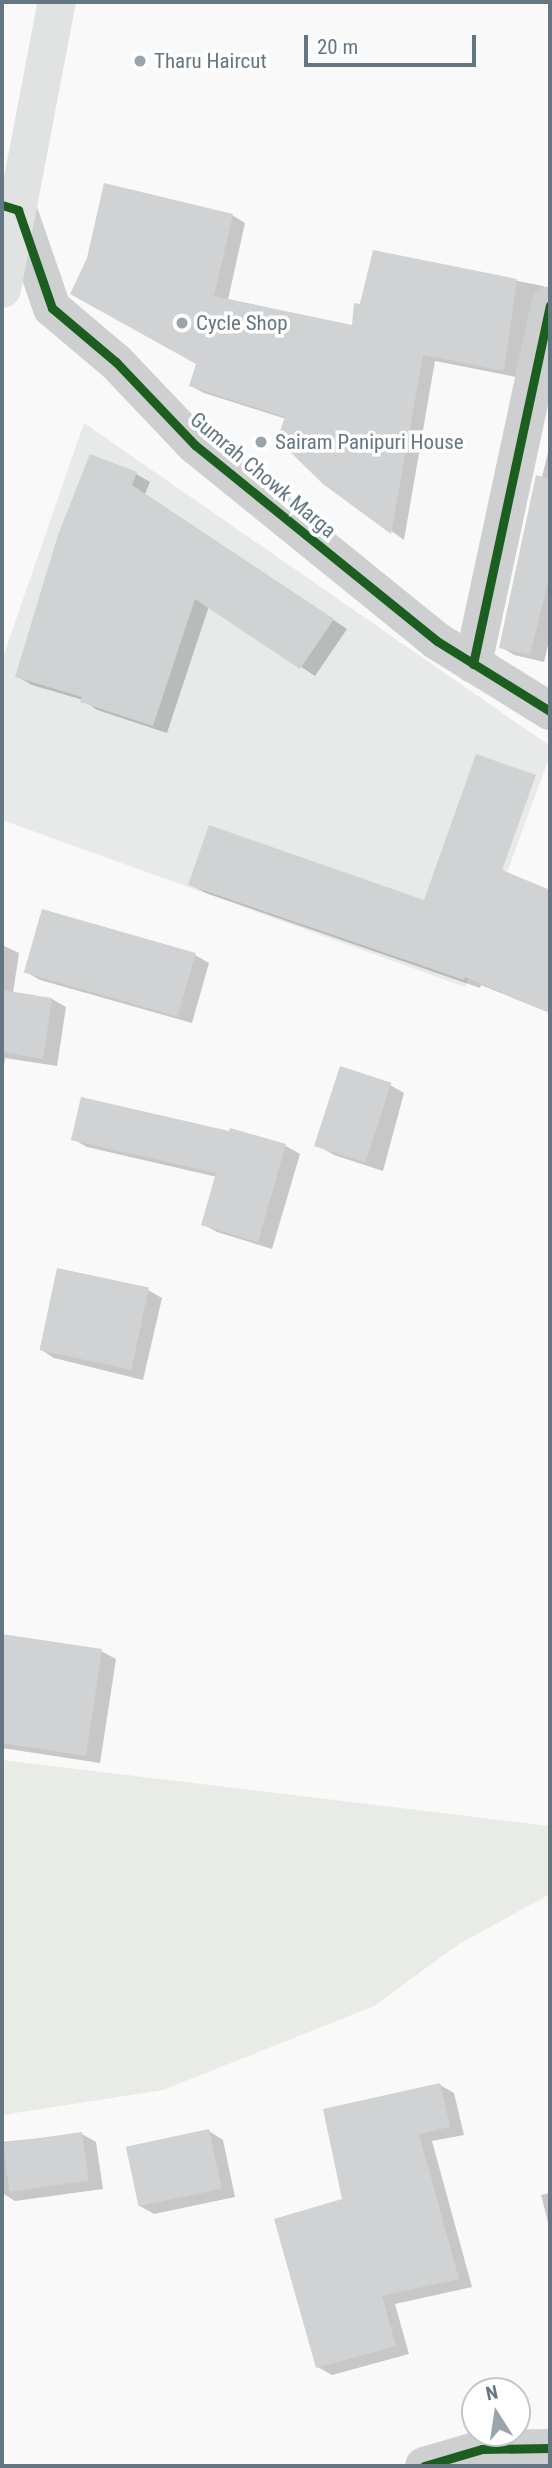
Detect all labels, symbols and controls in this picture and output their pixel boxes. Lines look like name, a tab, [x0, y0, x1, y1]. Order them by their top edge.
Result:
scale bar	[307, 21, 478, 65]
text: 20 m	[317, 35, 358, 59]
place label: Tharu Haircut	[154, 48, 267, 74]
marker: Tharu Haircut	[132, 53, 148, 69]
place label: Cycle Shop	[196, 310, 288, 336]
marker: Cycle Shop	[174, 315, 190, 331]
street label: Gumrah Chowk Marga	[185, 407, 341, 543]
place label: Sairam Panipuri House	[275, 429, 464, 455]
marker: Sairam Panipuri House	[253, 434, 269, 450]
north arrow	[461, 2377, 531, 2447]
text: N	[484, 2380, 500, 2405]

